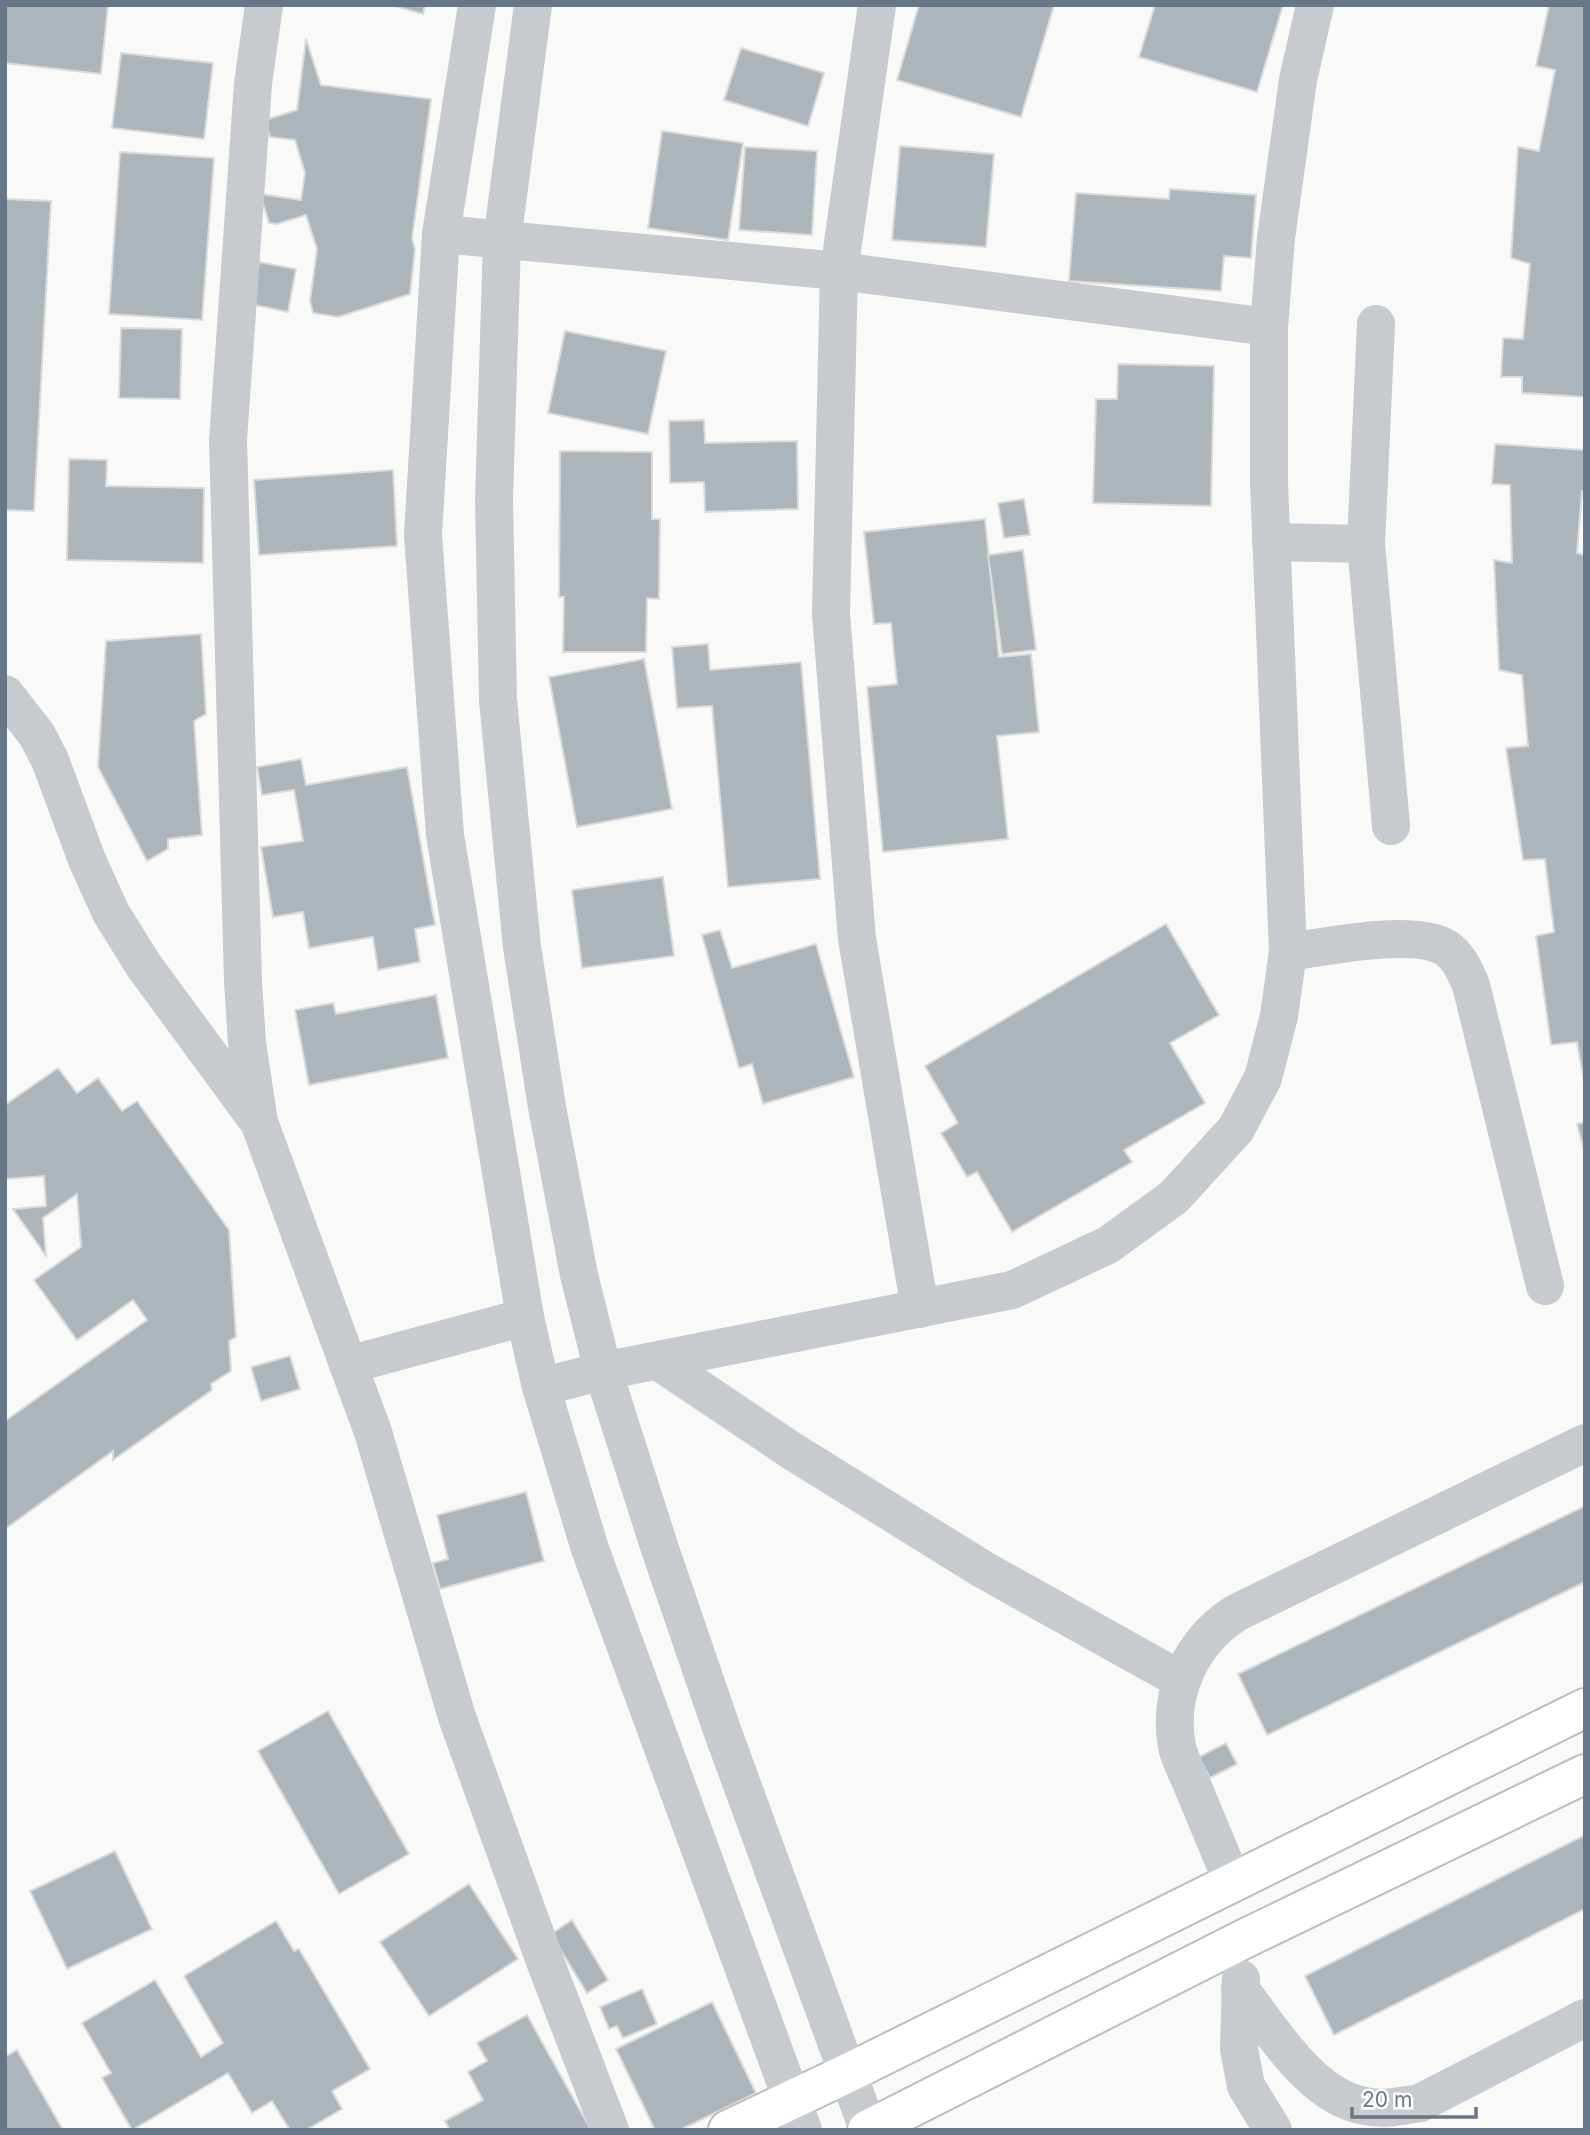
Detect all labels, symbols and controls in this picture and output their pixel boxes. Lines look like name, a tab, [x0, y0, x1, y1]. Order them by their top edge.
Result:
scale bar	[1352, 2076, 1476, 2120]
text: 20 m	[1362, 2087, 1412, 2112]

